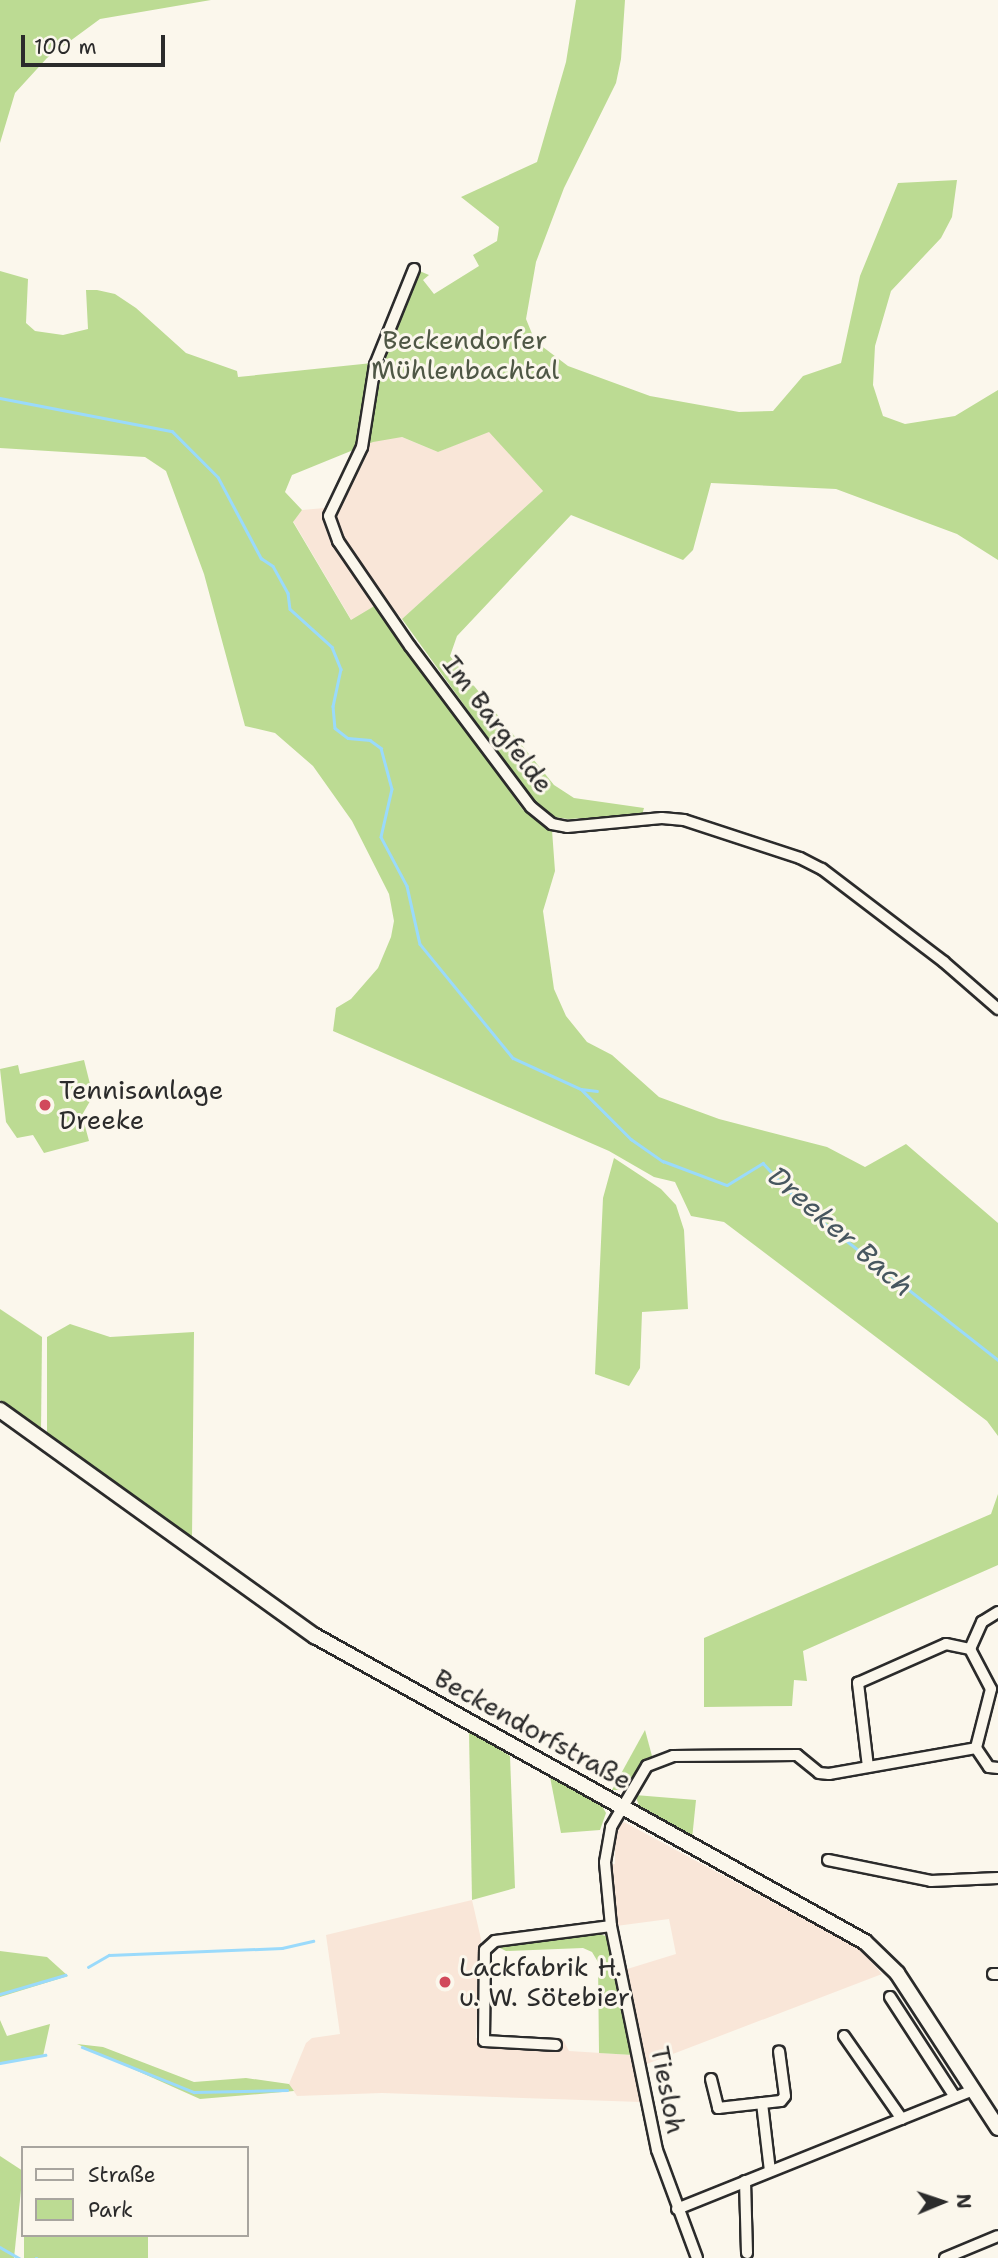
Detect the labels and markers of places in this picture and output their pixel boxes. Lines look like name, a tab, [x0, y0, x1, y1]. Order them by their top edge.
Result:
place label: Tennisanlage Dreeke	[59, 1074, 223, 1136]
marker: Tennisanlage Dreeke	[37, 1097, 53, 1113]
place label: Lackfabrik H. u. W. Sötebier	[459, 1951, 630, 2012]
marker: Lackfabrik H. u. W. Sötebier	[437, 1974, 453, 1990]

